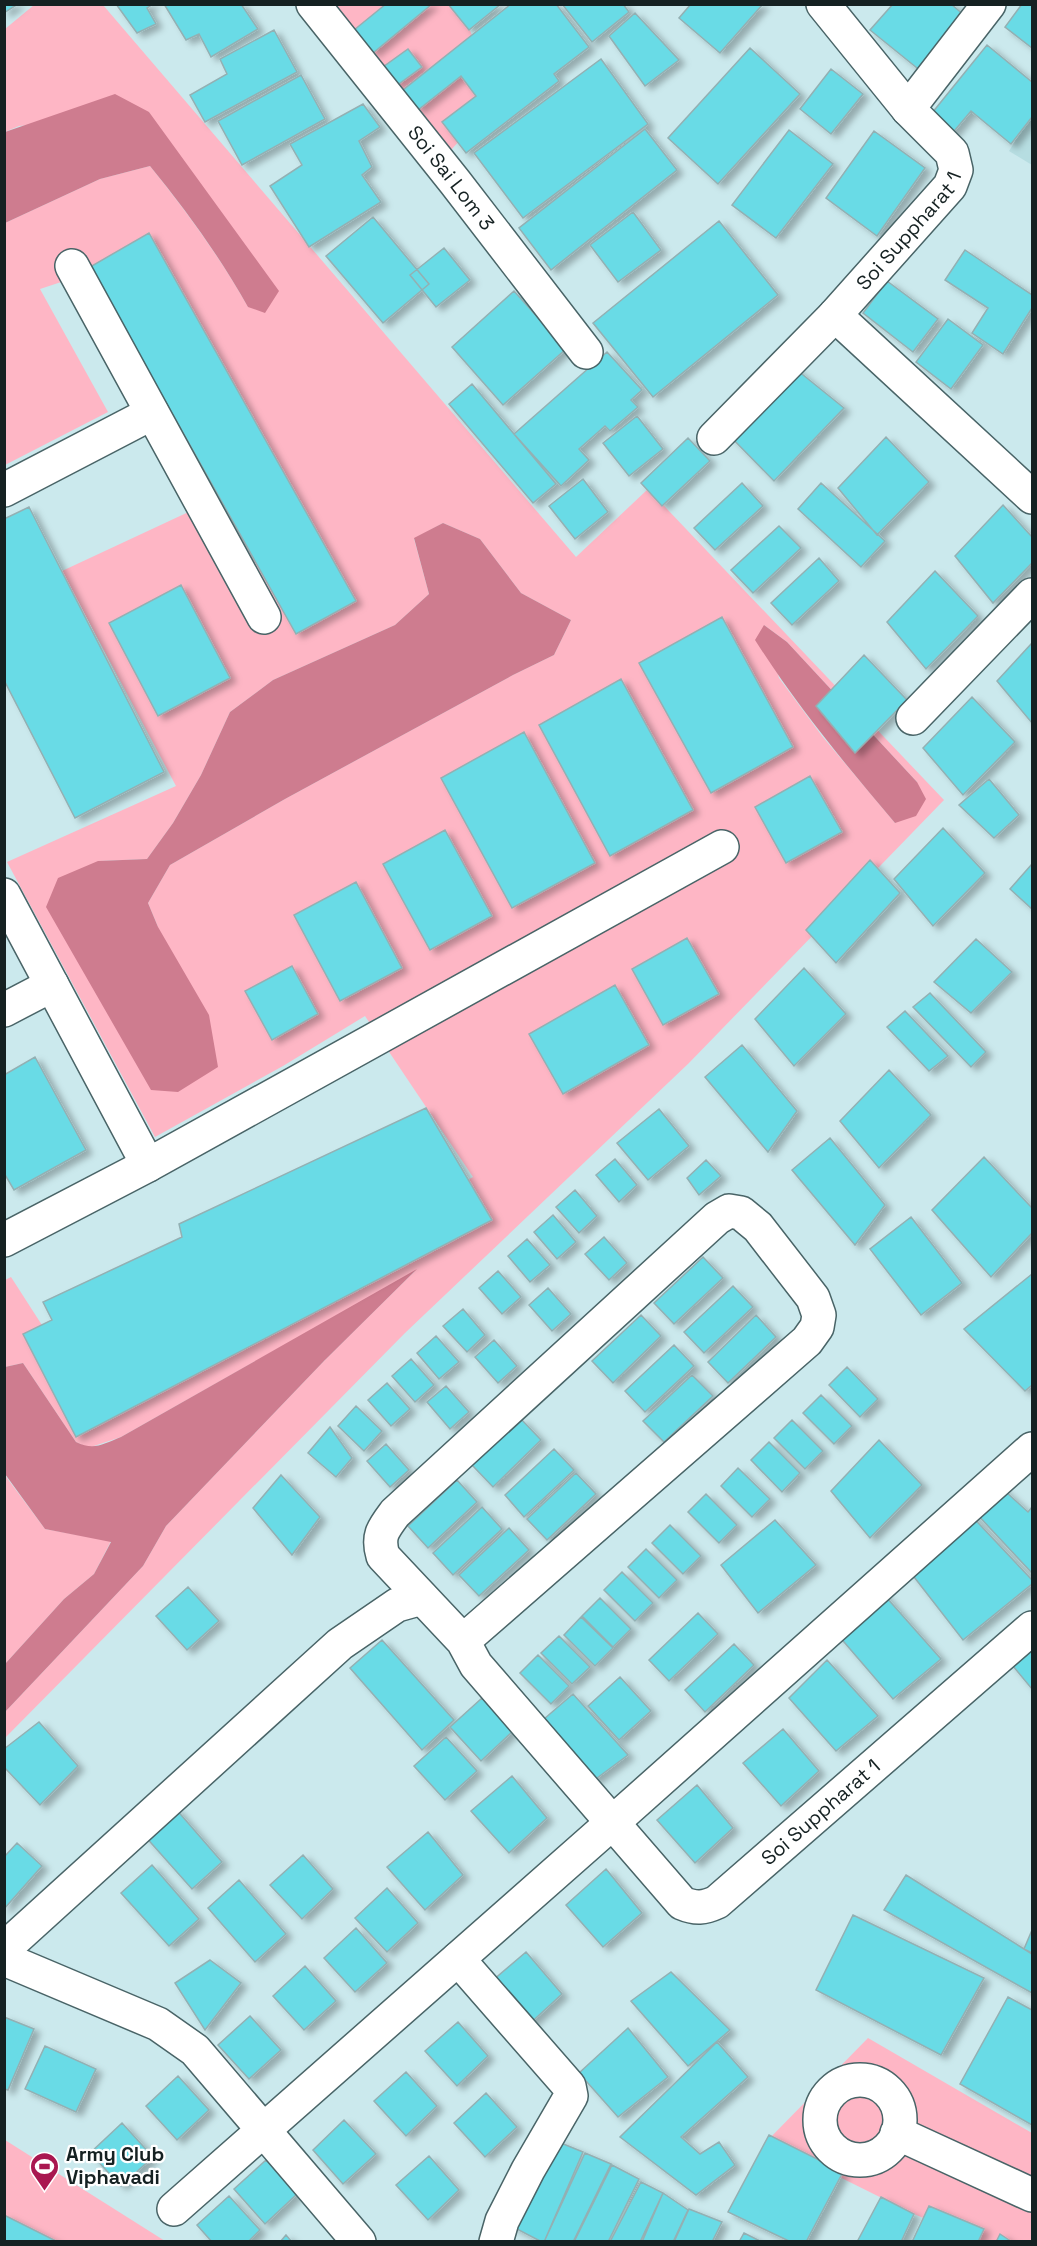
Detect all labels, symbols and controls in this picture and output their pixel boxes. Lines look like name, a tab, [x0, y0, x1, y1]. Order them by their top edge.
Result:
street label: Soi Sai Lom 3	[402, 120, 500, 235]
street label: Soi Suppharat 1	[850, 168, 967, 296]
street label: Soi Suppharat 1	[756, 1753, 885, 1871]
place label: Army Club Viphavadi	[66, 2141, 164, 2190]
sports icon: Army Club Viphavadi	[29, 2150, 61, 2192]

